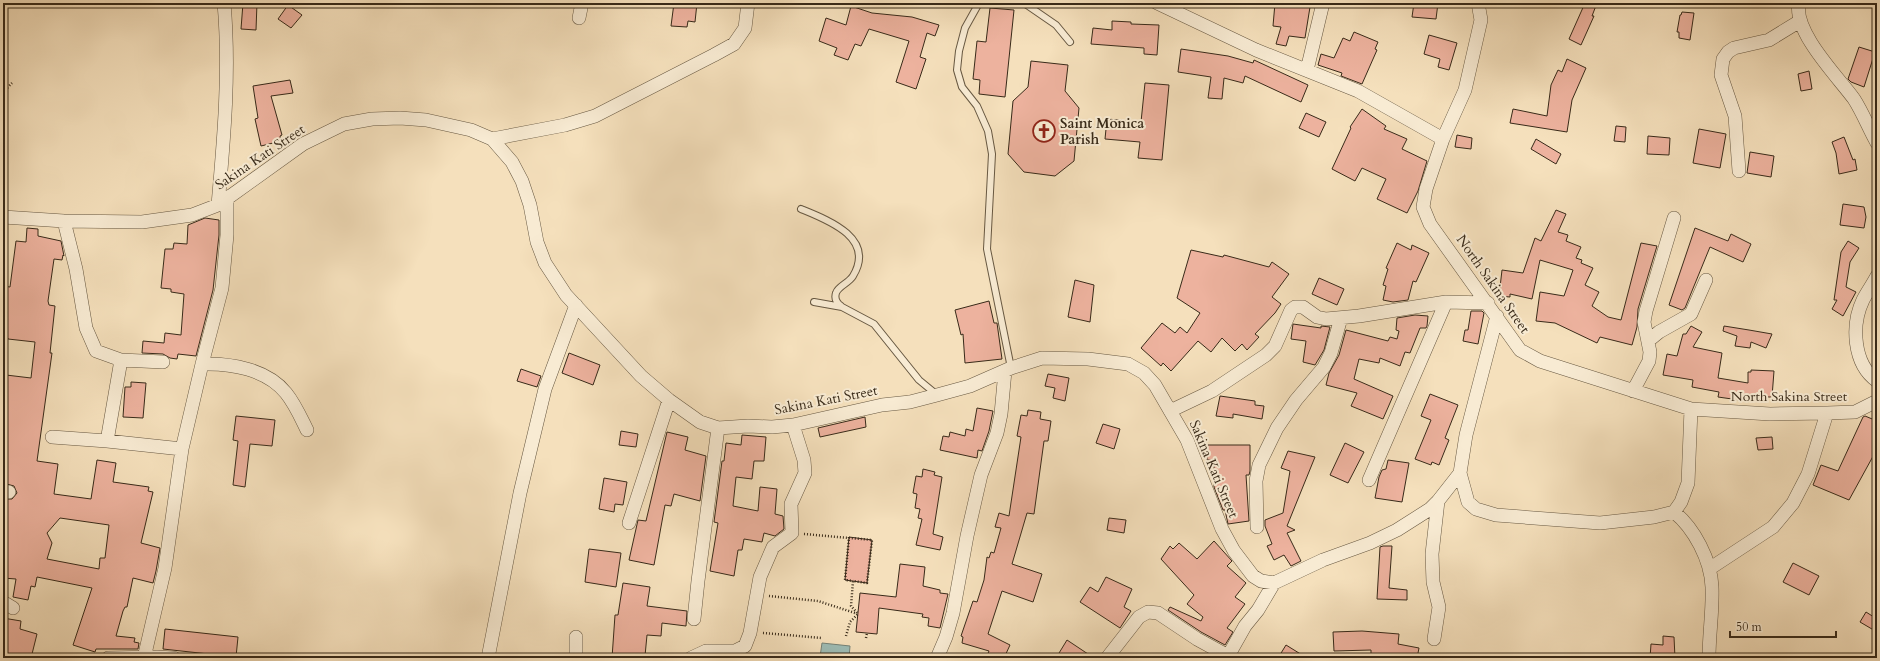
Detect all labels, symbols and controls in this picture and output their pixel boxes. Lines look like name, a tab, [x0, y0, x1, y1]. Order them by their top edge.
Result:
place label: Saint Monica Parish	[1060, 114, 1144, 149]
church icon: Saint Monica Parish	[1031, 118, 1057, 144]
street label: Sakina Kati Street	[211, 120, 309, 194]
street label: North Sakina Street	[1452, 231, 1534, 338]
street label: Sakina Kati Street	[773, 381, 880, 419]
street label: North Sakina Street	[1731, 387, 1848, 406]
street label: Sakina Kati Street	[1185, 417, 1243, 521]
scale bar	[1730, 613, 1836, 639]
text: 50 m	[1736, 619, 1763, 635]

